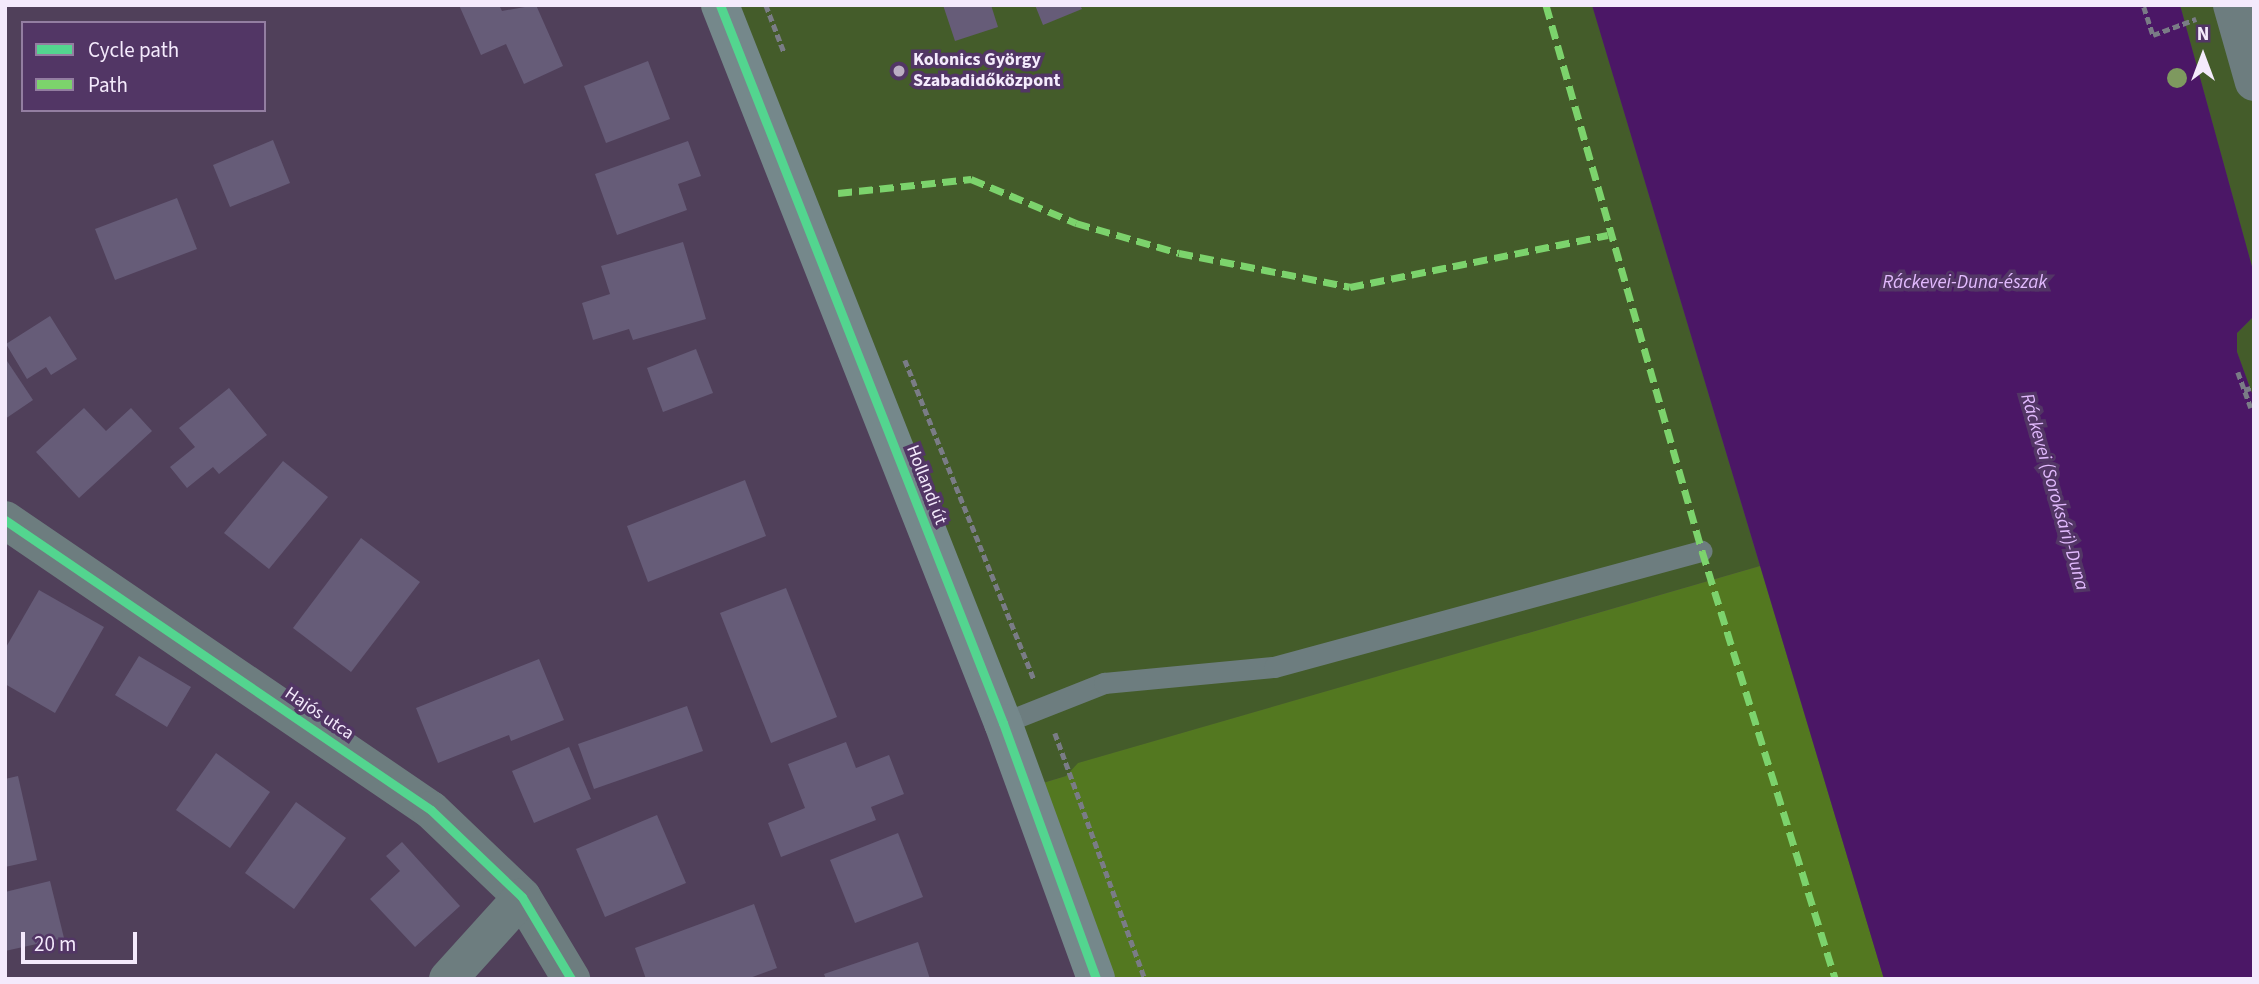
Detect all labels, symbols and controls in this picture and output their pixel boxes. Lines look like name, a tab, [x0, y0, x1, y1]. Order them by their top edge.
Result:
legend	[21, 21, 266, 112]
north arrow	[2168, 21, 2238, 91]
text: N	[2197, 21, 2209, 48]
text: Cycle path	[88, 35, 179, 65]
place label: Kolonics György Szabadidőközpont	[913, 50, 1060, 92]
marker: Kolonics György Szabadidőközpont	[891, 63, 907, 79]
text: Path	[88, 70, 128, 100]
water label: Ráckevei-Duna-észak	[1883, 272, 2047, 294]
water label: Ráckevei (Soroksári)-Duna	[2015, 391, 2093, 593]
street label: Hollandi út	[901, 442, 951, 528]
street label: Hajós utca	[280, 683, 358, 745]
scale bar	[24, 918, 140, 962]
text: 20 m	[34, 929, 76, 959]

